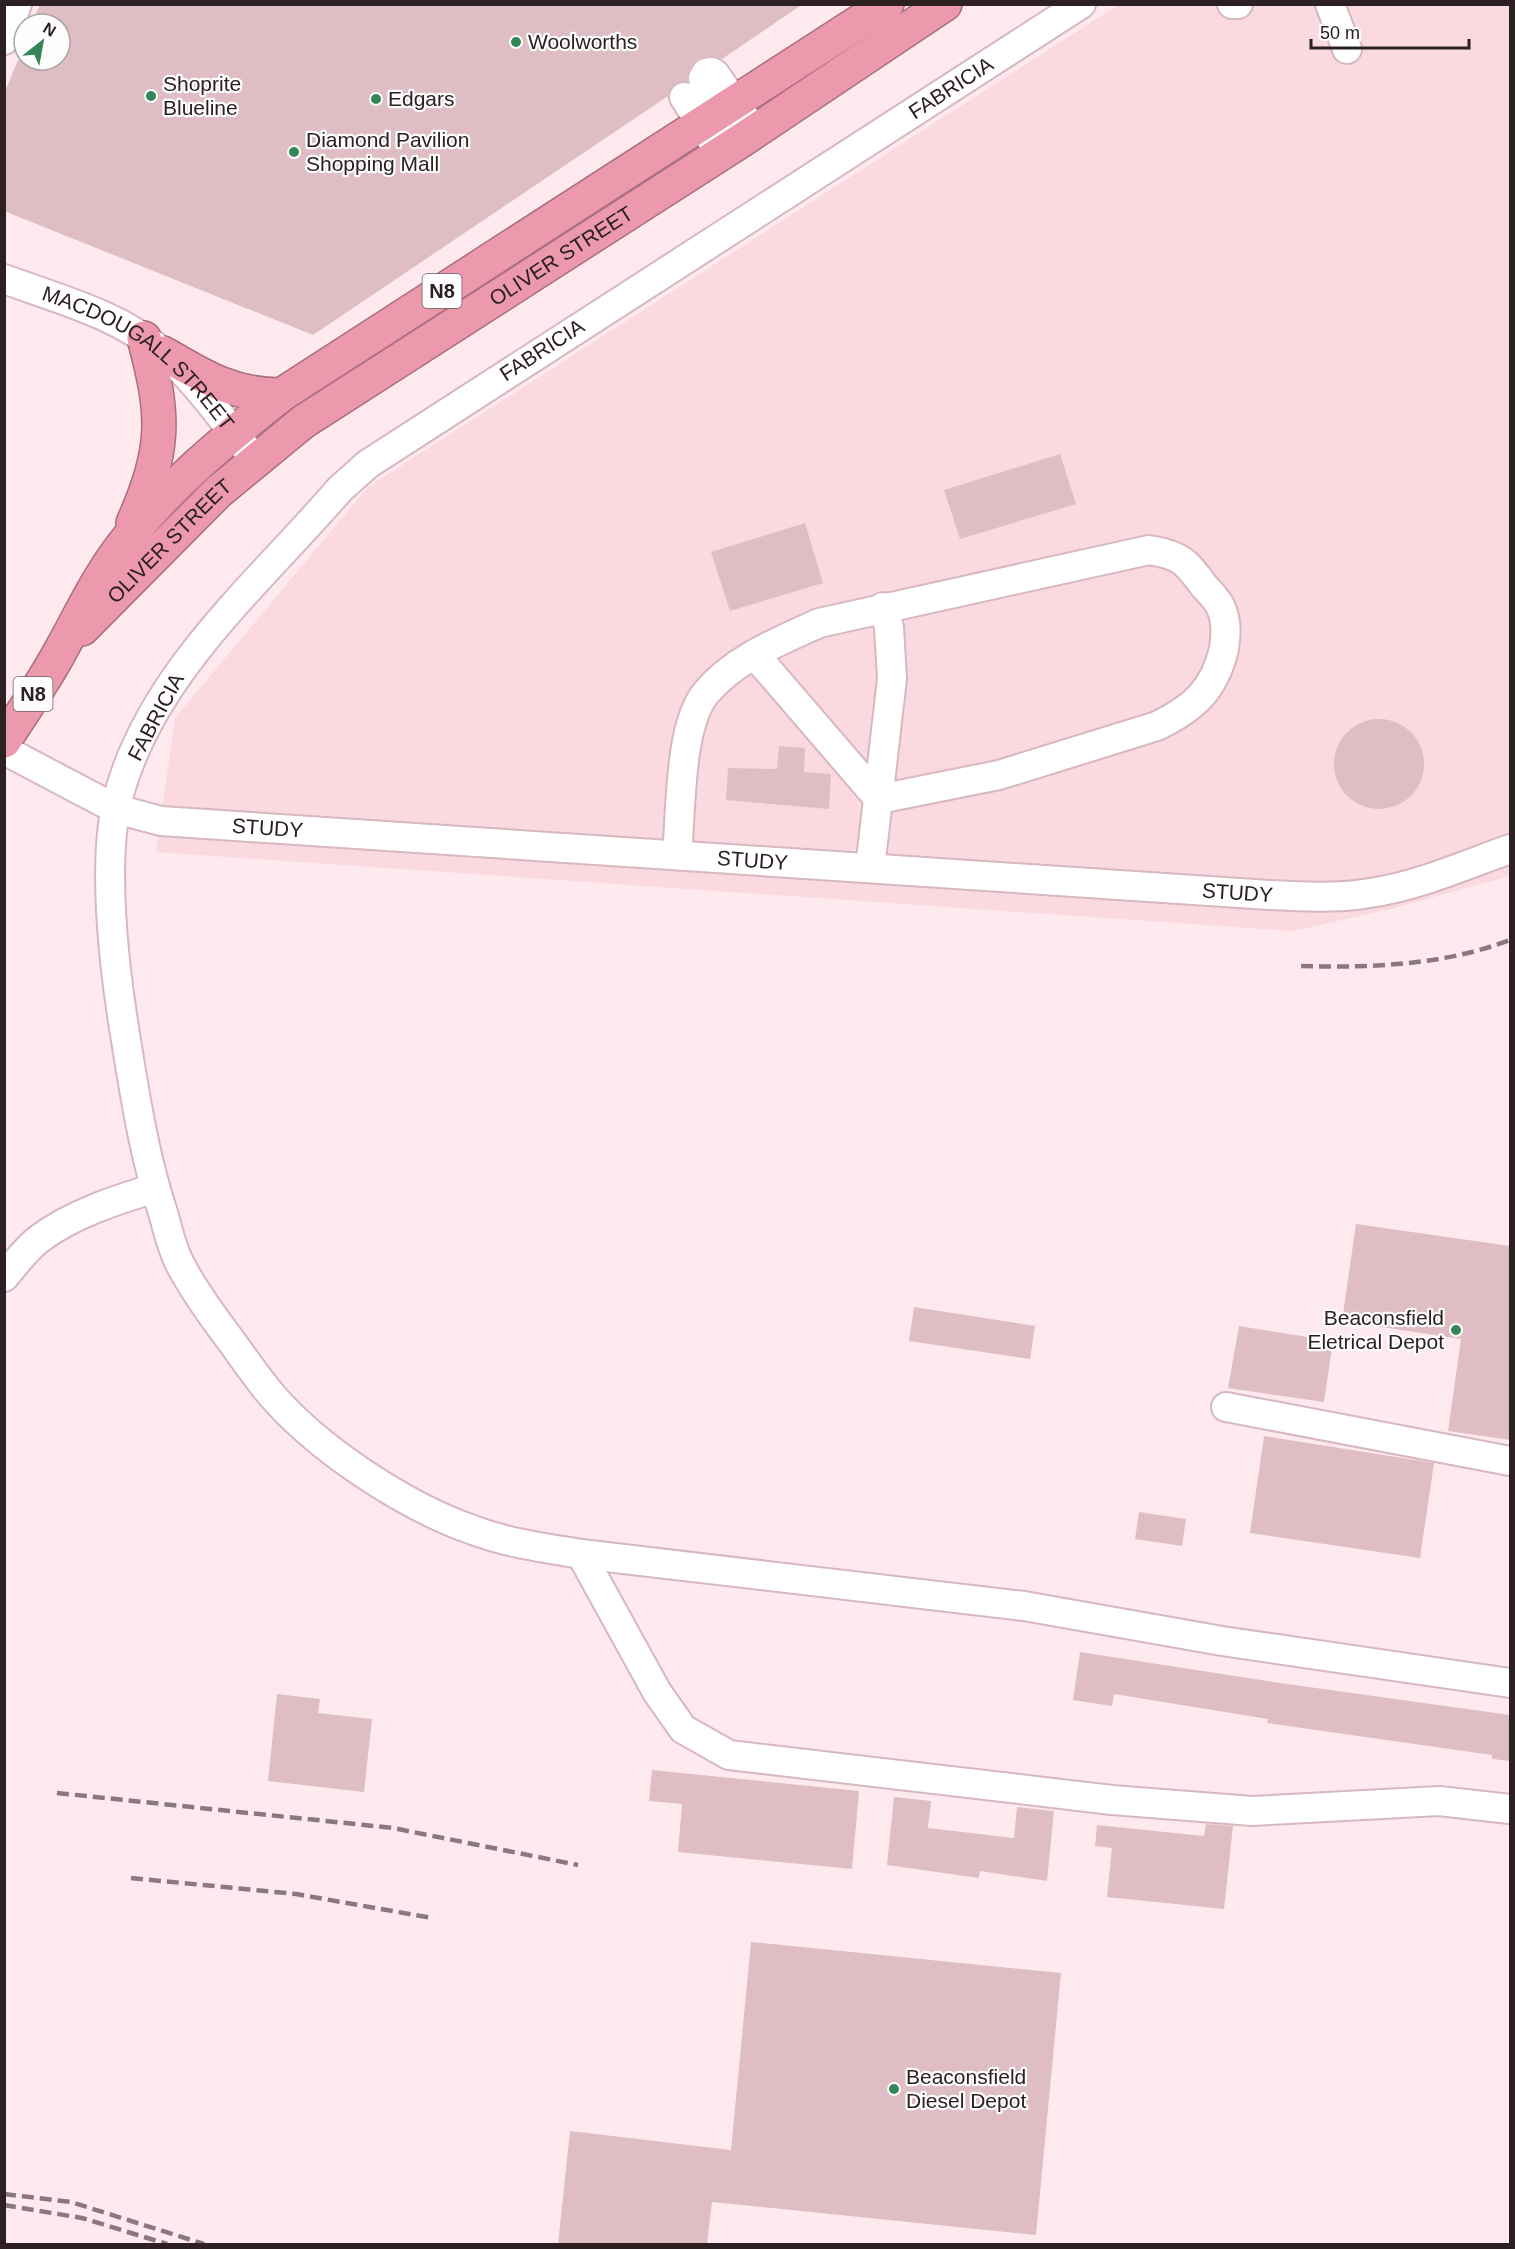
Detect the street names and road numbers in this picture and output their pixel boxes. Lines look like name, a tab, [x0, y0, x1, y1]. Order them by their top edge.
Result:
street label: FABRICIA	[904, 52, 997, 123]
street label: OLIVER STREET	[485, 201, 637, 310]
road number: N8	[422, 274, 462, 308]
street label: MACDOUGALL STREET	[40, 281, 239, 434]
street label: FABRICIA	[495, 314, 588, 385]
street label: OLIVER STREET	[102, 474, 236, 608]
street label: FABRICIA	[123, 669, 188, 764]
road number: N8	[14, 677, 52, 711]
street label: STUDY	[231, 814, 304, 841]
street label: STUDY	[716, 846, 789, 874]
street label: STUDY	[1201, 879, 1274, 906]

